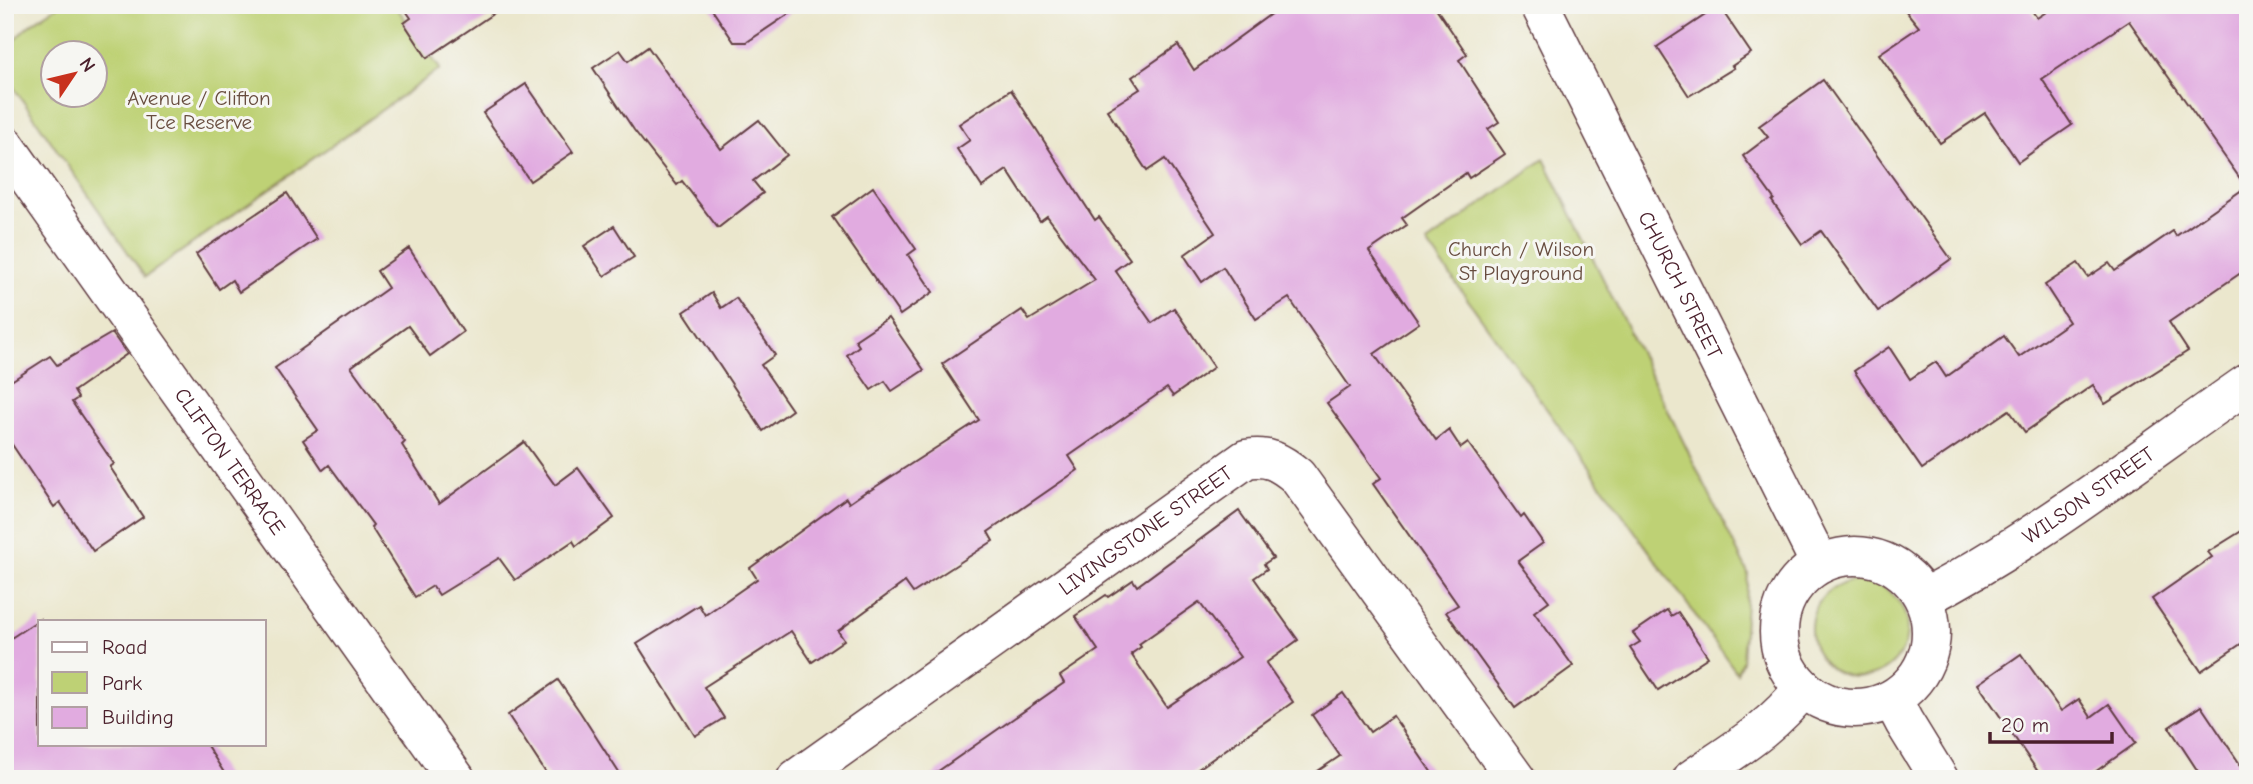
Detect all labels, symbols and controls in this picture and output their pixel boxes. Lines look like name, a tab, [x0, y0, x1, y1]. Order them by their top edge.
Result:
north arrow	[38, 38, 108, 108]
text: N	[75, 53, 100, 76]
park label: Avenue / Clifton Tce Reserve	[127, 86, 271, 134]
street label: CHURCH STREET	[1633, 207, 1727, 363]
park label: Church / Wilson St Playground	[1448, 237, 1594, 285]
street label: CLIFTON TERRACE	[170, 383, 290, 539]
street label: WILSON STREET	[2018, 442, 2159, 549]
street label: LIVINGSTONE STREET	[1054, 461, 1237, 600]
legend	[38, 620, 266, 746]
text: Road	[102, 635, 147, 659]
text: Park	[102, 671, 142, 695]
scale bar	[1990, 700, 2113, 744]
text: Building	[102, 705, 174, 729]
text: 20 m	[2001, 713, 2049, 737]

